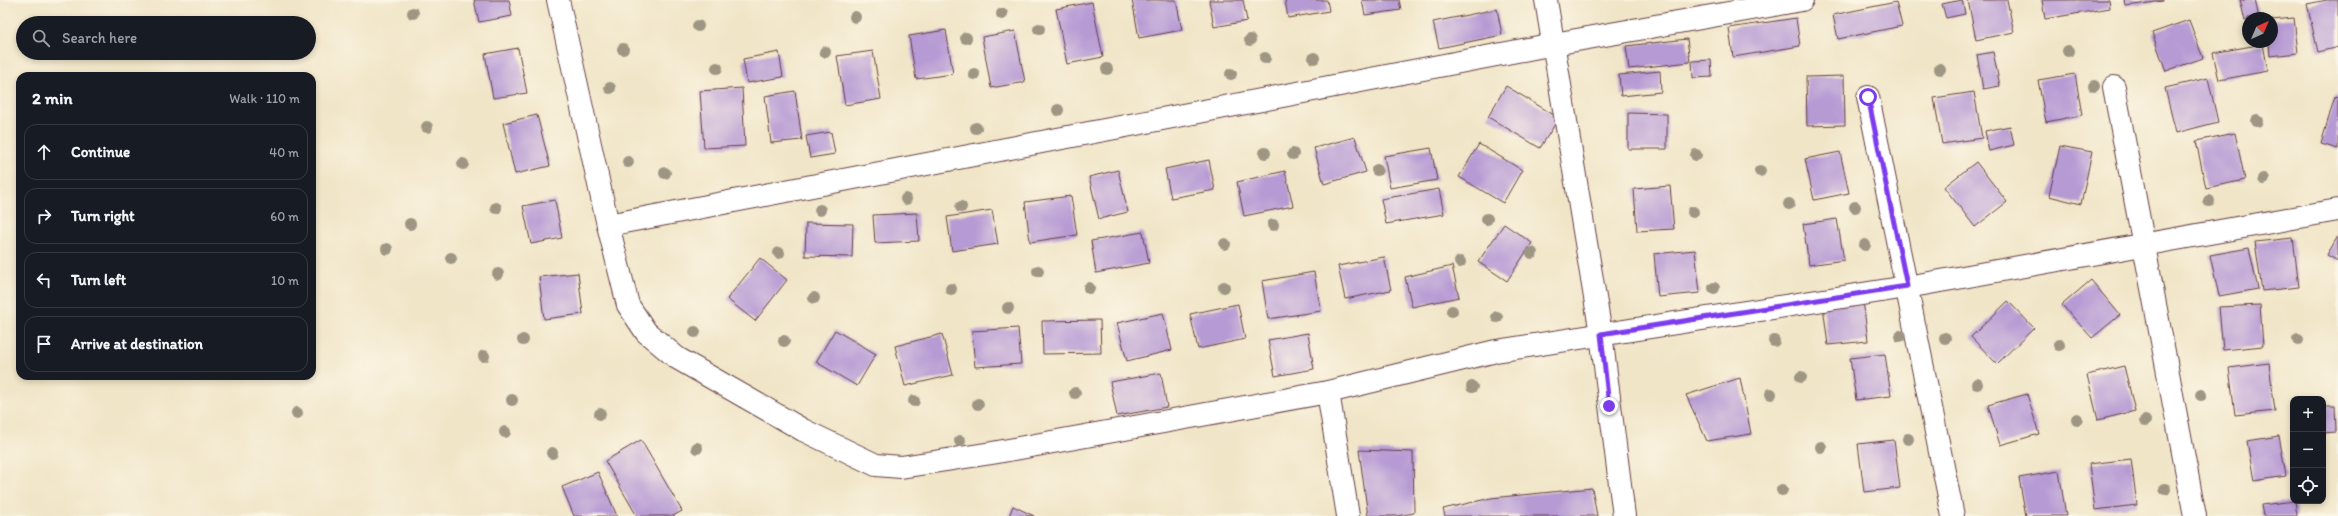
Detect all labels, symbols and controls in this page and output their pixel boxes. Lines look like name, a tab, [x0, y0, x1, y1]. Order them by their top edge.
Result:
north arrow	[2242, 12, 2278, 48]
search box	[16, 16, 316, 60]
icon: search	[30, 27, 52, 49]
text: Search here	[62, 29, 137, 47]
text: 2 min	[32, 88, 72, 108]
route start	[1859, 88, 1877, 106]
text: Walk · 110 m	[229, 91, 300, 106]
icon: ahead	[33, 141, 55, 163]
text: Continue	[71, 143, 130, 161]
text: 40 m	[269, 145, 299, 160]
icon: right	[33, 205, 55, 227]
text: Turn right	[71, 207, 135, 225]
text: 60 m	[270, 209, 299, 224]
icon: left	[33, 269, 55, 291]
text: Turn left	[71, 271, 126, 289]
text: 10 m	[271, 273, 299, 288]
icon: arrive	[33, 333, 55, 355]
text: Arrive at destination	[71, 335, 203, 353]
map controls	[2290, 396, 2326, 504]
button: +	[2290, 396, 2326, 432]
route end	[1600, 397, 1618, 415]
button: −	[2290, 432, 2326, 468]
button: locate	[2290, 468, 2326, 504]

